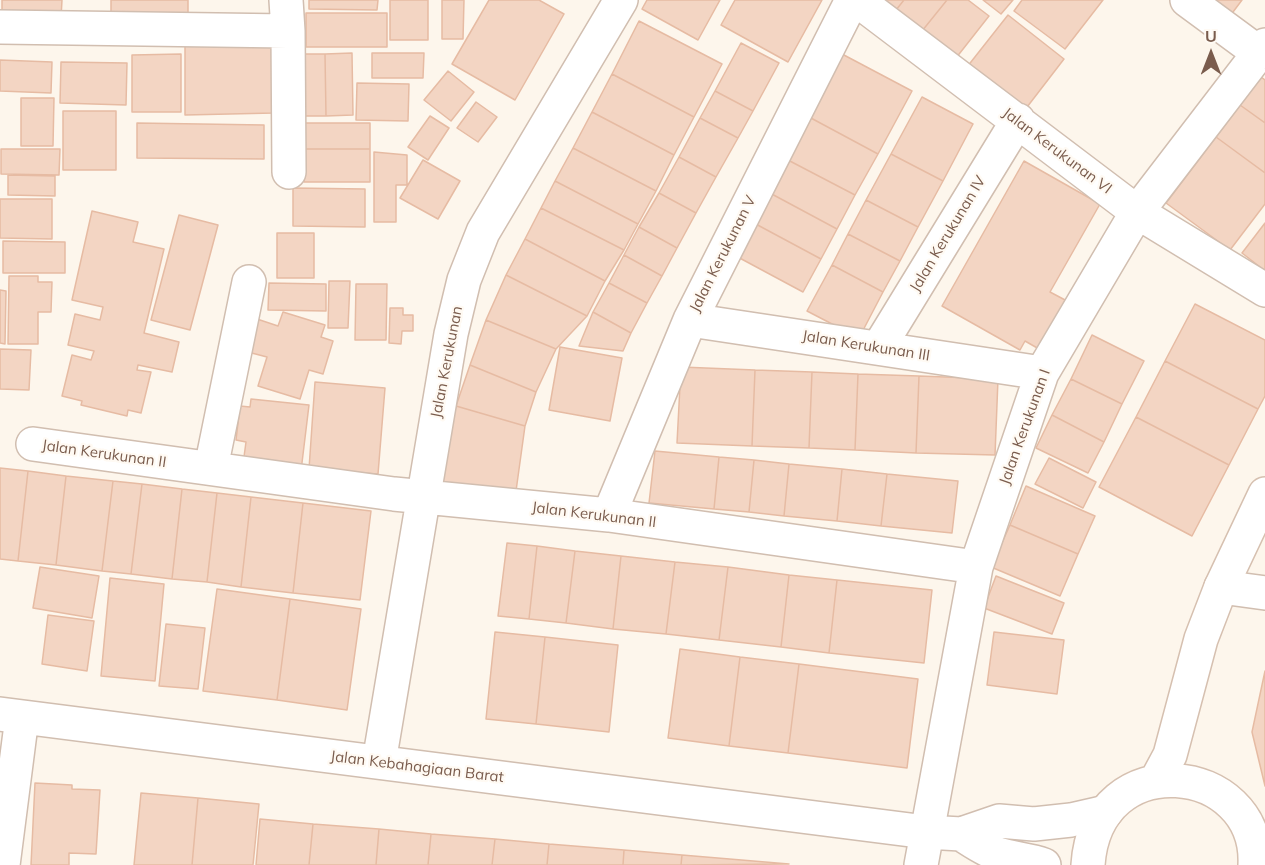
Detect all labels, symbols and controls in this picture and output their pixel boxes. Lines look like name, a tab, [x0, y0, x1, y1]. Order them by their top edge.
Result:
north arrow	[1181, 24, 1241, 84]
text: U	[1205, 26, 1217, 46]
street label: Jalan Kerukunan VI	[999, 104, 1115, 198]
street label: Jalan Kerukunan IV	[906, 173, 990, 295]
street label: Jalan Kerukunan V	[686, 193, 760, 315]
street label: Jalan Kerukunan	[427, 304, 467, 420]
street label: Jalan Kerukunan III	[801, 327, 931, 365]
street label: Jalan Kerukunan I	[996, 367, 1054, 487]
street label: Jalan Kerukunan II	[41, 436, 167, 472]
street label: Jalan Kerukunan II	[531, 498, 657, 532]
street label: Jalan Kebahagiaan Barat	[329, 747, 505, 787]

